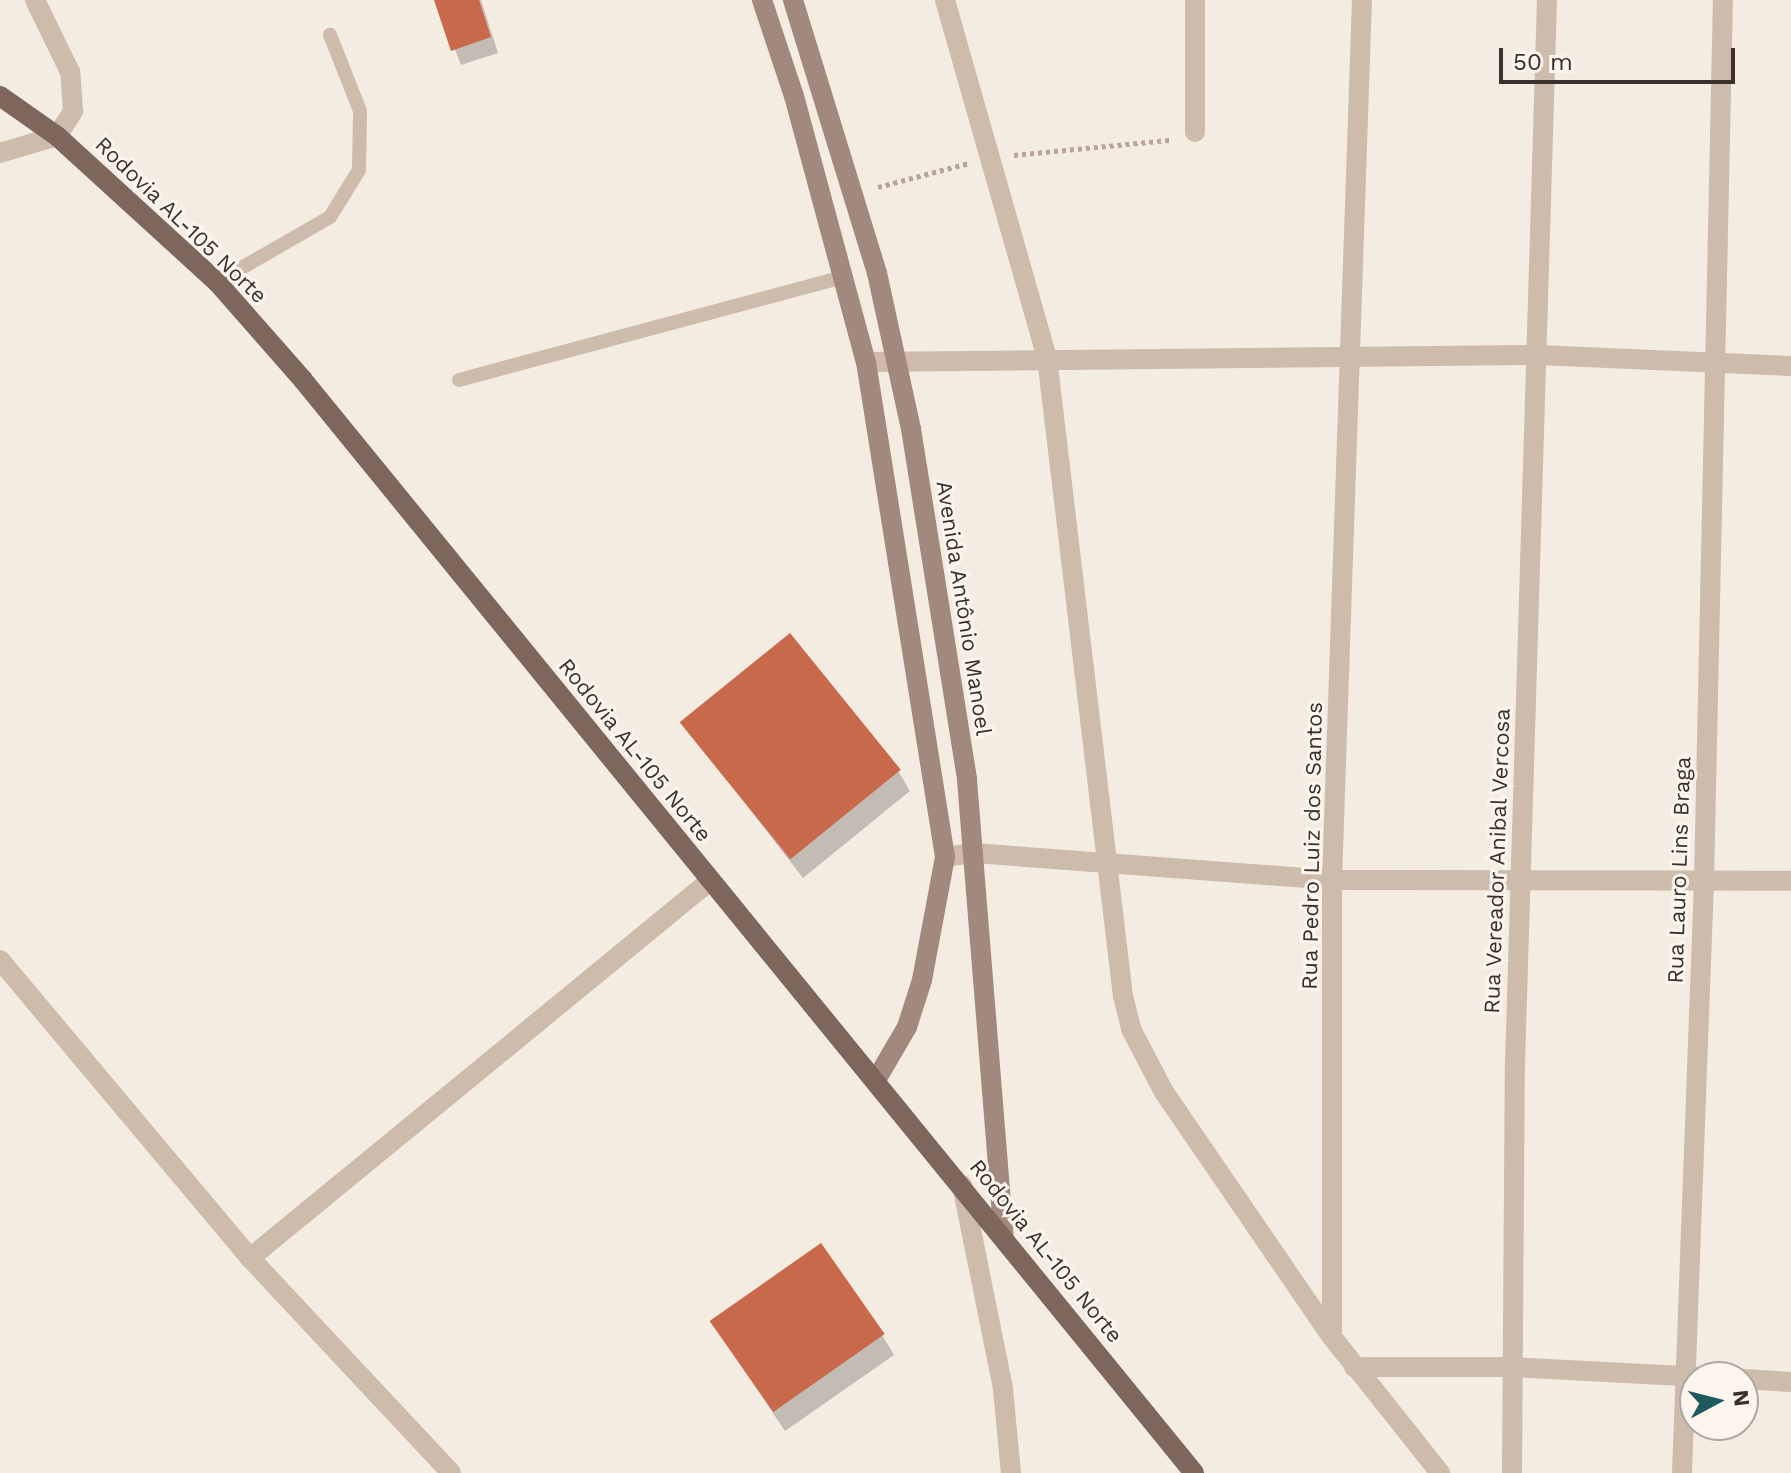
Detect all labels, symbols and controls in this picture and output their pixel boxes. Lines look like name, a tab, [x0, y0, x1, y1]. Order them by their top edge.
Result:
scale bar	[1503, 32, 1739, 82]
text: 50 m	[1513, 48, 1573, 76]
street label: Rodovia AL-105 Norte	[89, 131, 273, 309]
street label: Avenida Antônio Manoel	[931, 478, 997, 738]
street label: Rodovia AL-105 Norte	[552, 652, 718, 848]
street label: Rua Pedro Luiz dos Santos	[1296, 702, 1328, 990]
street label: Rua Vereador Anibal Vercosa	[1478, 706, 1516, 1016]
street label: Rua Lauro Lins Braga	[1662, 756, 1696, 984]
street label: Rodovia AL-105 Norte	[963, 1153, 1129, 1349]
north arrow	[1679, 1361, 1759, 1441]
text: N	[1728, 1389, 1755, 1408]

